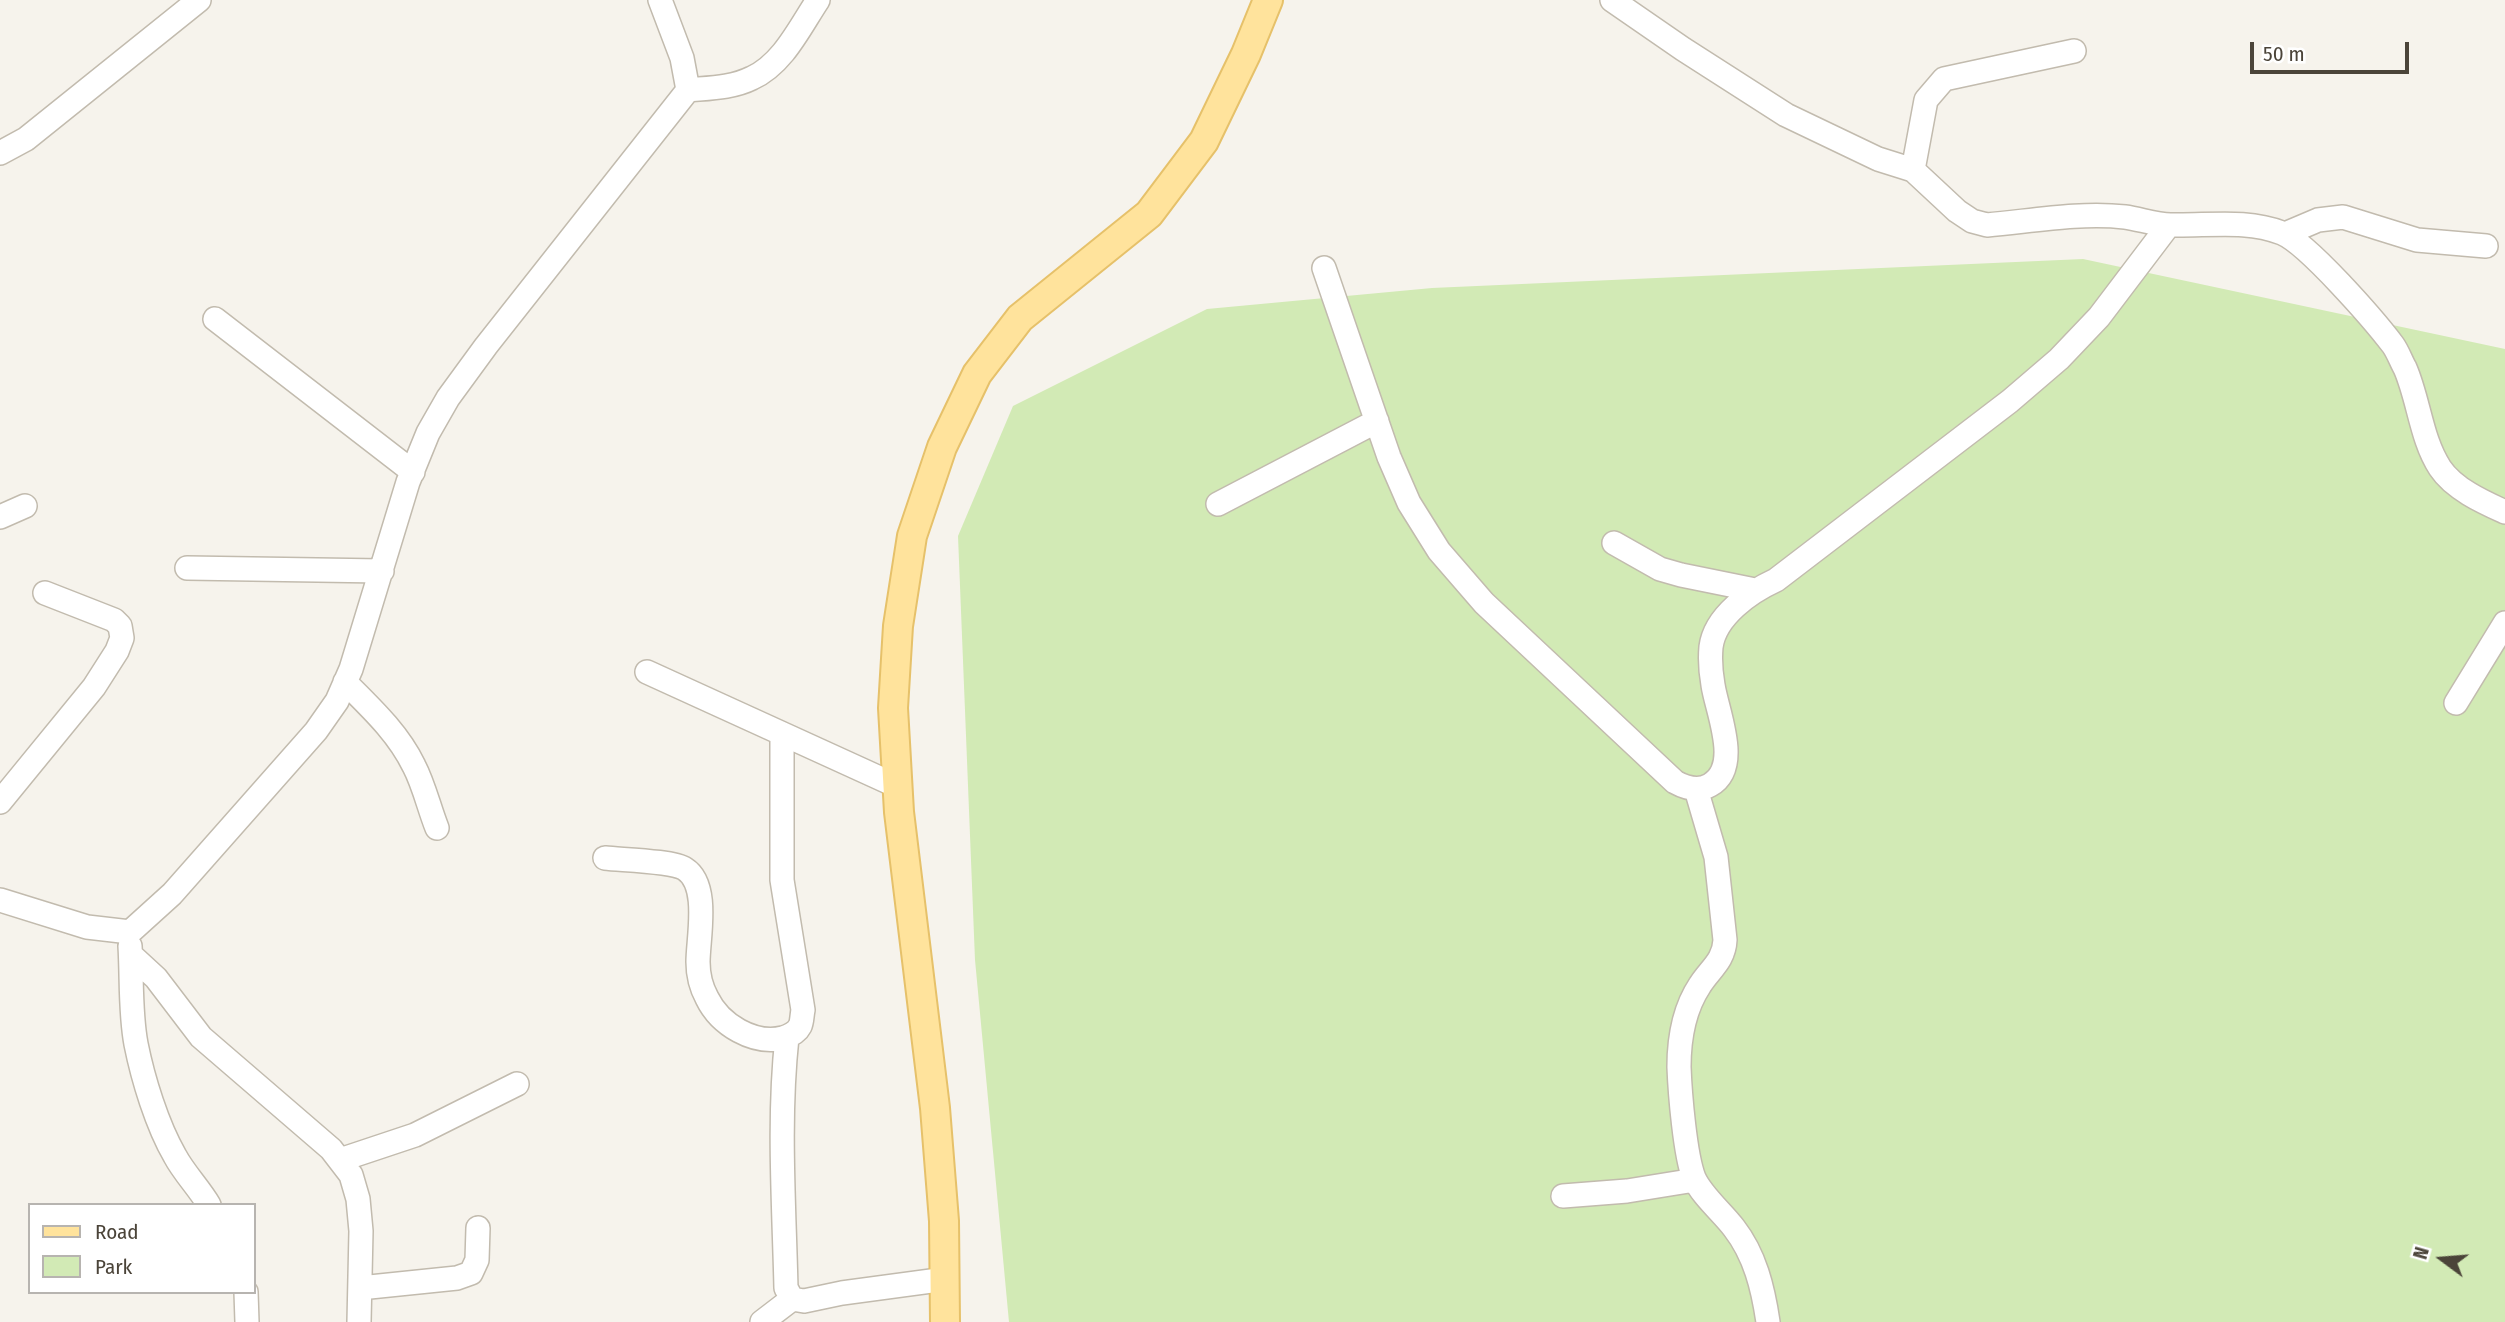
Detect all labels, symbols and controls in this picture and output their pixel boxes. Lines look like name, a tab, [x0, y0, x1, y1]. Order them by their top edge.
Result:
scale bar	[2253, 28, 2412, 72]
text: 50 m	[2263, 41, 2305, 67]
legend	[28, 1203, 256, 1294]
text: Road	[95, 1219, 139, 1245]
north arrow	[2407, 1224, 2477, 1294]
text: N	[2409, 1244, 2434, 1262]
text: Park	[95, 1254, 132, 1280]

